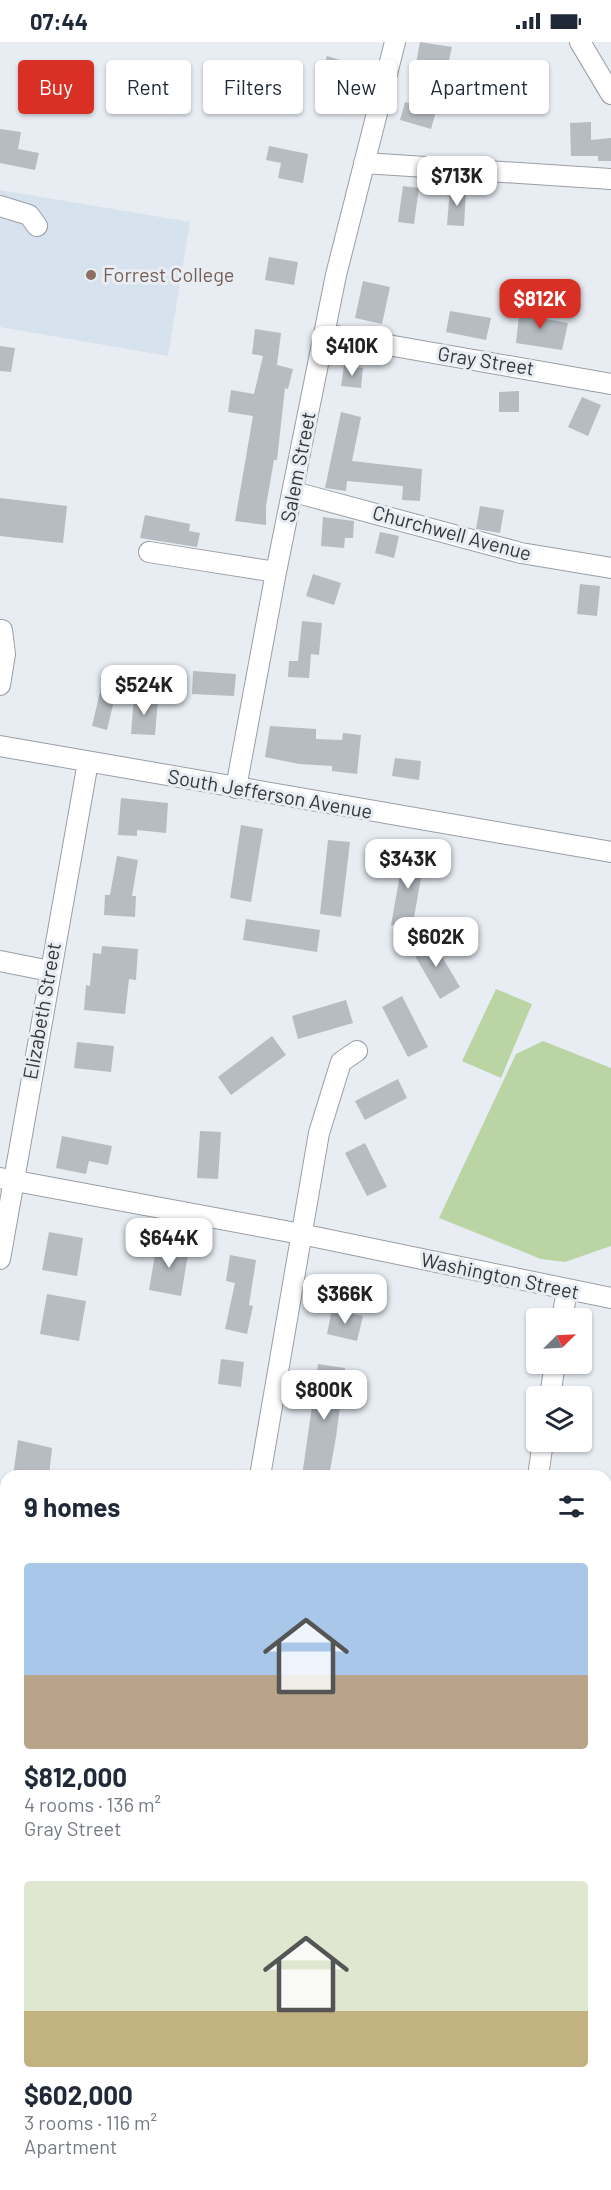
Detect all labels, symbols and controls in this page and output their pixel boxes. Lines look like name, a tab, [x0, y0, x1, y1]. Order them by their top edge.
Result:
text: 07:44	[30, 8, 88, 34]
chip: Buy	[18, 60, 94, 114]
chip: Rent	[106, 60, 191, 114]
chip: Filters	[203, 60, 303, 114]
chip: New	[315, 60, 397, 114]
chip: Apartment	[409, 60, 549, 114]
pin: $713K	[415, 156, 499, 207]
text: $713K	[431, 163, 483, 187]
place label: Forrest College	[103, 262, 235, 286]
marker: Forrest College	[84, 268, 98, 282]
pin: $812K	[498, 279, 582, 330]
text: $812K	[514, 286, 566, 310]
pin: $410K	[310, 326, 394, 377]
text: $410K	[326, 333, 378, 357]
street label: Gray Street	[436, 341, 536, 379]
street label: Salem Street	[275, 409, 320, 524]
street label: Churchwell Avenue	[370, 499, 534, 565]
pin: $524K	[102, 665, 186, 716]
text: $524K	[115, 672, 173, 696]
street label: South Jefferson Avenue	[166, 763, 374, 823]
pin: $343K	[366, 839, 450, 890]
text: $343K	[379, 846, 437, 870]
pin: $602K	[394, 917, 478, 968]
text: $602K	[407, 924, 465, 948]
street label: Elizabeth Street	[17, 940, 65, 1081]
pin: $644K	[127, 1218, 211, 1269]
text: $644K	[140, 1225, 198, 1249]
street label: Washington Street	[419, 1247, 581, 1304]
pin: $366K	[303, 1274, 387, 1325]
text: $366K	[317, 1281, 373, 1305]
north arrow	[526, 1308, 592, 1374]
map controls	[526, 1308, 592, 1452]
pin: $800K	[282, 1370, 366, 1421]
text: $800K	[295, 1377, 353, 1401]
button: layers	[526, 1386, 592, 1452]
icon: filters	[555, 1490, 588, 1523]
text: 9 homes	[24, 1491, 120, 1522]
icon: home	[252, 1602, 360, 1710]
text: $812,000	[24, 1761, 127, 1792]
text: 4 rooms · 136 m²	[24, 1792, 161, 1816]
text: Gray Street	[24, 1816, 121, 1840]
icon: home	[252, 1920, 360, 2028]
text: $602,000	[24, 2079, 133, 2110]
text: 3 rooms · 116 m²	[24, 2110, 157, 2134]
text: Apartment	[24, 2134, 117, 2158]

